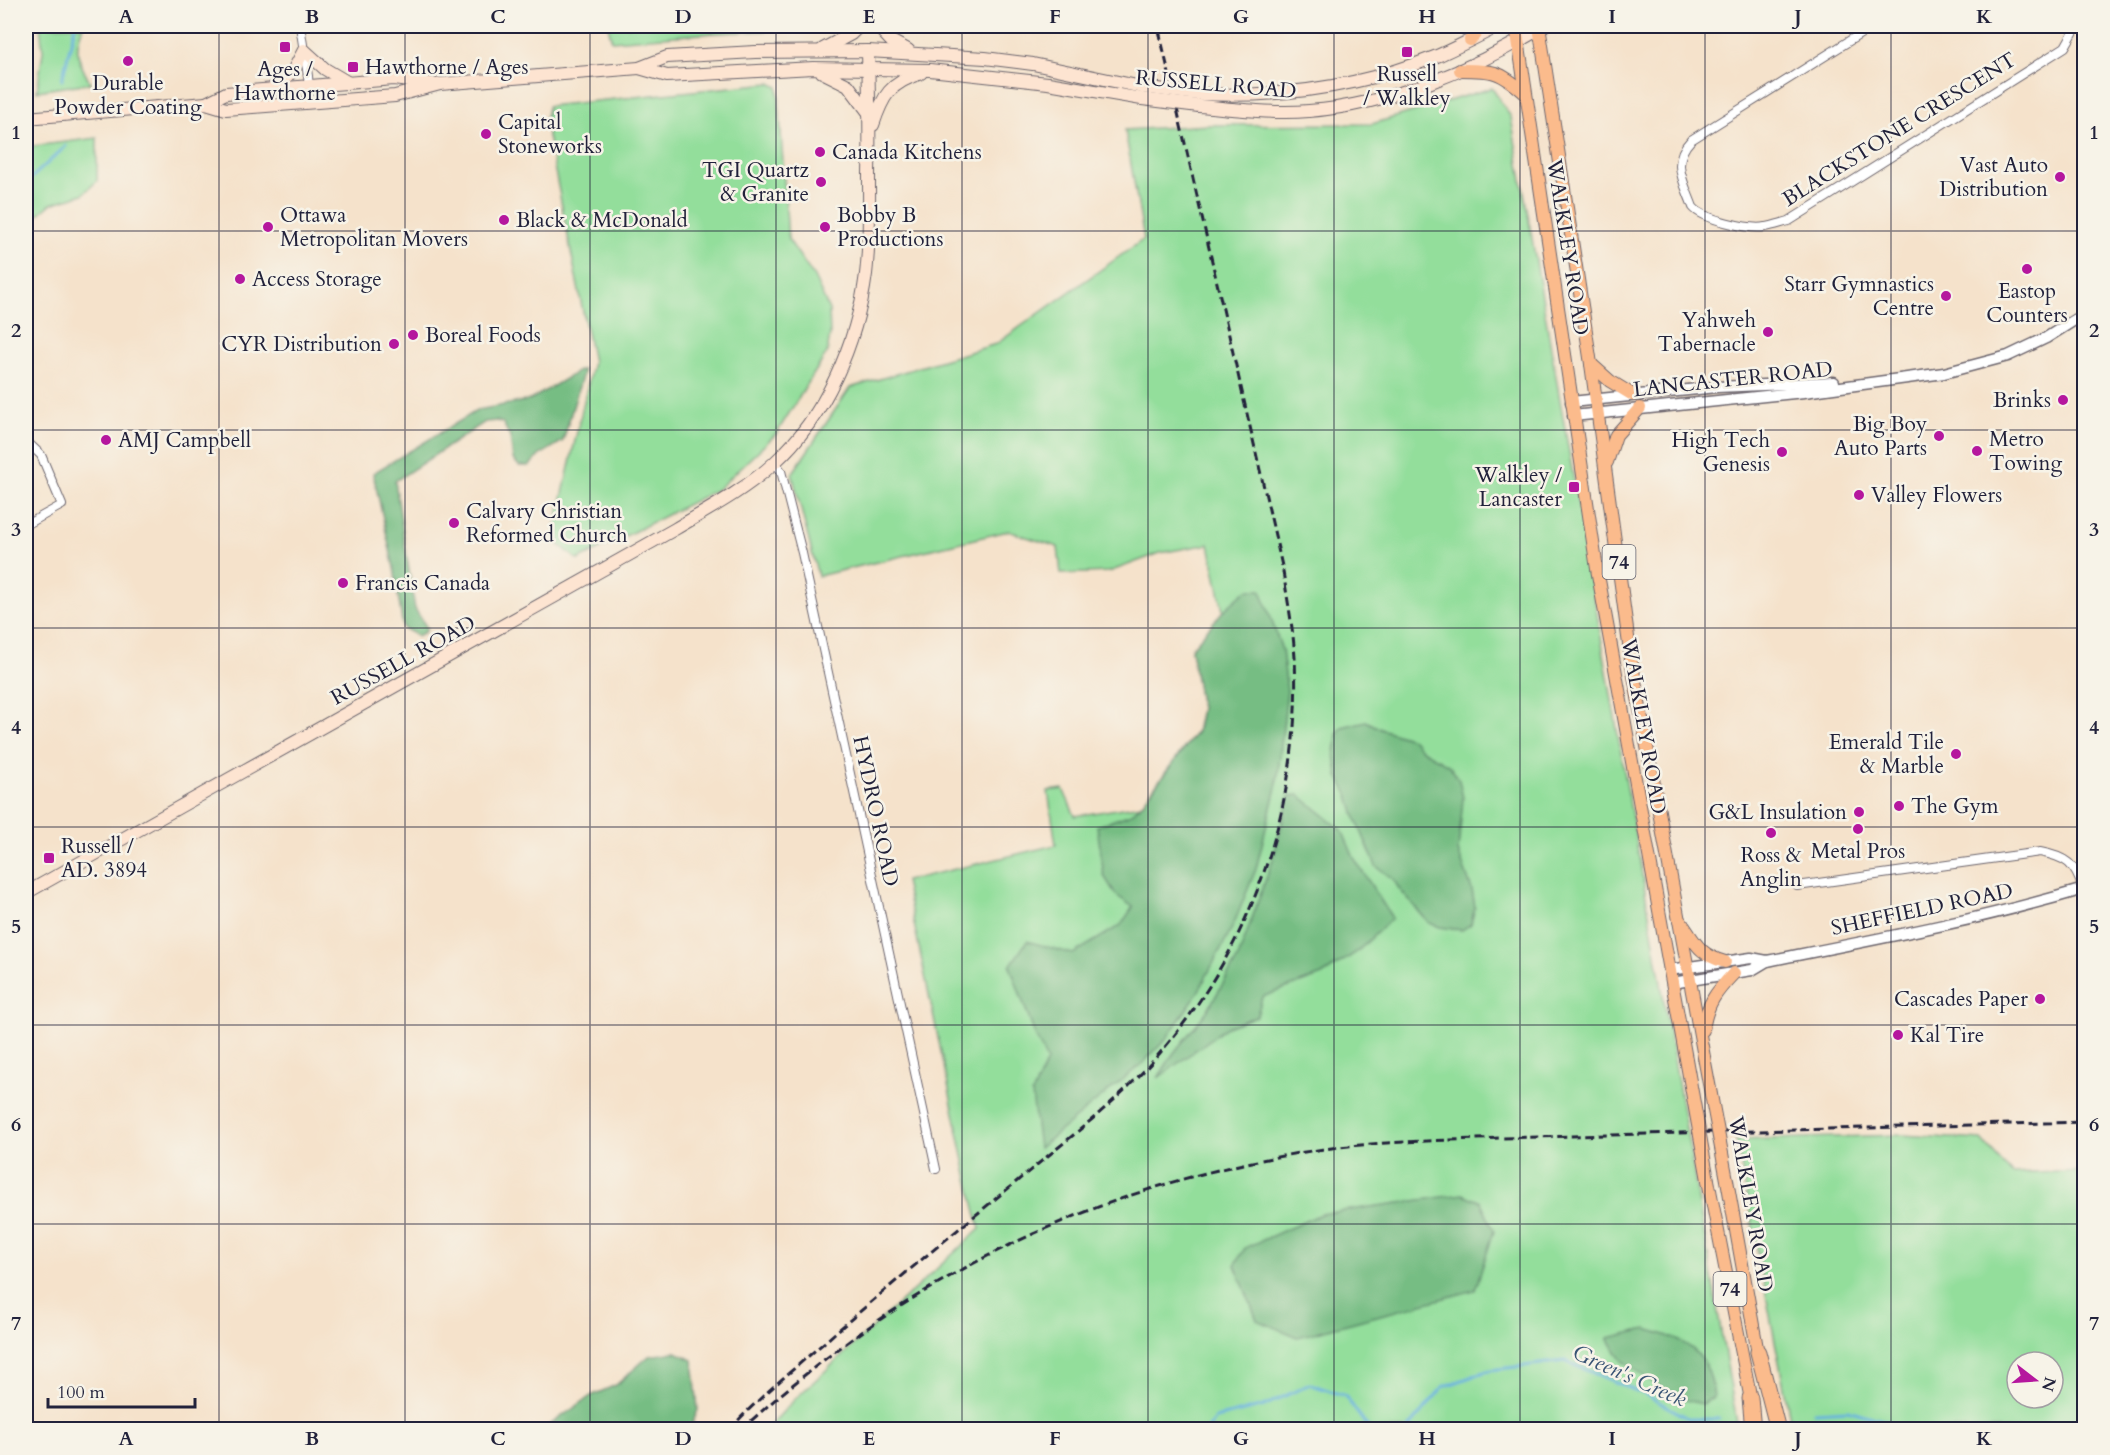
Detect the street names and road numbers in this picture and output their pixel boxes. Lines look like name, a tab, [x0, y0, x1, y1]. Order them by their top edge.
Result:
street label: BLACKSTONE CRESCENT	[1777, 45, 2022, 213]
street label: RUSSELL ROAD	[1134, 63, 1298, 106]
street label: WALKLEY ROAD	[1539, 156, 1596, 337]
street label: LANCASTER ROAD	[1632, 355, 1834, 404]
road number: 74	[1602, 545, 1636, 579]
street label: RUSSELL ROAD	[326, 609, 481, 712]
street label: WALKLEY ROAD	[1614, 635, 1673, 816]
street label: HYDRO ROAD	[845, 733, 906, 889]
street label: SHEFFIELD ROAD	[1829, 876, 2016, 943]
street label: WALKLEY ROAD	[1721, 1113, 1780, 1294]
road number: 74	[1714, 1272, 1746, 1306]

